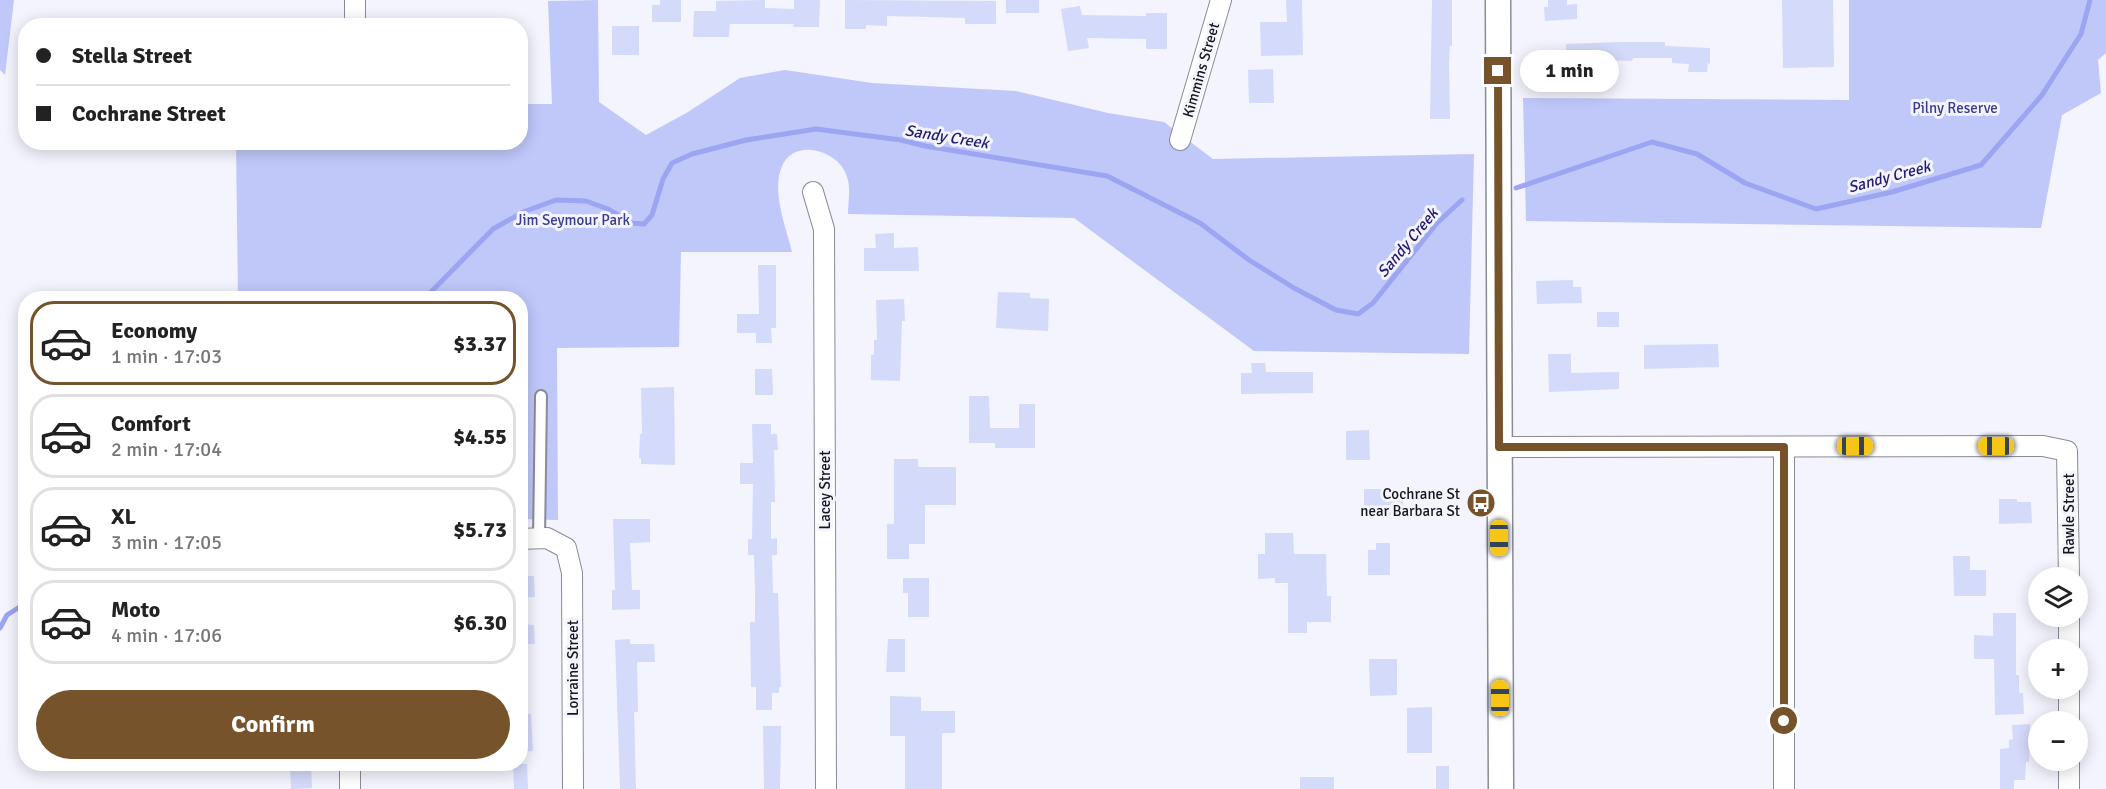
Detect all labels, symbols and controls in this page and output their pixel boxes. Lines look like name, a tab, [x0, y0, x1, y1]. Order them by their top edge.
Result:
street label: Kimmins Street	[1179, 20, 1223, 120]
text: Stella Street	[72, 42, 192, 69]
callout: 1 min	[1519, 50, 1618, 92]
route end	[1484, 57, 1511, 84]
text: 1 min	[1545, 58, 1594, 83]
park label: Pilny Reserve	[1912, 99, 1998, 117]
text: Cochrane Street	[72, 100, 226, 127]
water label: Sandy Creek	[904, 120, 992, 154]
water label: Sandy Creek	[1846, 156, 1935, 198]
water label: Sandy Creek	[1373, 202, 1444, 281]
park label: Jim Seymour Park	[516, 211, 631, 229]
icon: car	[39, 316, 93, 370]
text: Economy	[111, 317, 197, 344]
text: $3.37	[453, 330, 507, 357]
text: 1 min · 17:03	[111, 344, 222, 369]
icon: car	[39, 409, 93, 463]
text: Comfort	[111, 410, 191, 437]
text: $4.55	[453, 423, 507, 450]
text: 2 min · 17:04	[111, 437, 222, 462]
car	[1837, 437, 1873, 455]
car	[1978, 437, 2014, 455]
street label: Lacey Street	[816, 451, 834, 529]
street label: Rawle Street	[2060, 473, 2078, 555]
place label: Cochrane St near Barbara St	[1360, 485, 1460, 520]
bus stop icon: Cochrane St near Barbara St	[1465, 487, 1497, 519]
icon: car	[39, 502, 93, 556]
text: XL	[111, 503, 136, 530]
text: $5.73	[453, 516, 507, 543]
car	[1490, 520, 1508, 556]
text: 3 min · 17:05	[111, 530, 222, 555]
map controls	[2028, 567, 2088, 771]
button: layers	[2028, 567, 2088, 627]
icon: car	[39, 595, 93, 649]
text: Moto	[111, 596, 160, 623]
text: $6.30	[453, 609, 507, 636]
street label: Lorraine Street	[564, 620, 582, 716]
text: 4 min · 17:06	[111, 623, 222, 648]
button: +	[2028, 639, 2088, 699]
car	[1491, 680, 1509, 716]
button: Confirm	[36, 690, 510, 759]
route start	[1770, 707, 1797, 734]
button: −	[2028, 711, 2088, 771]

